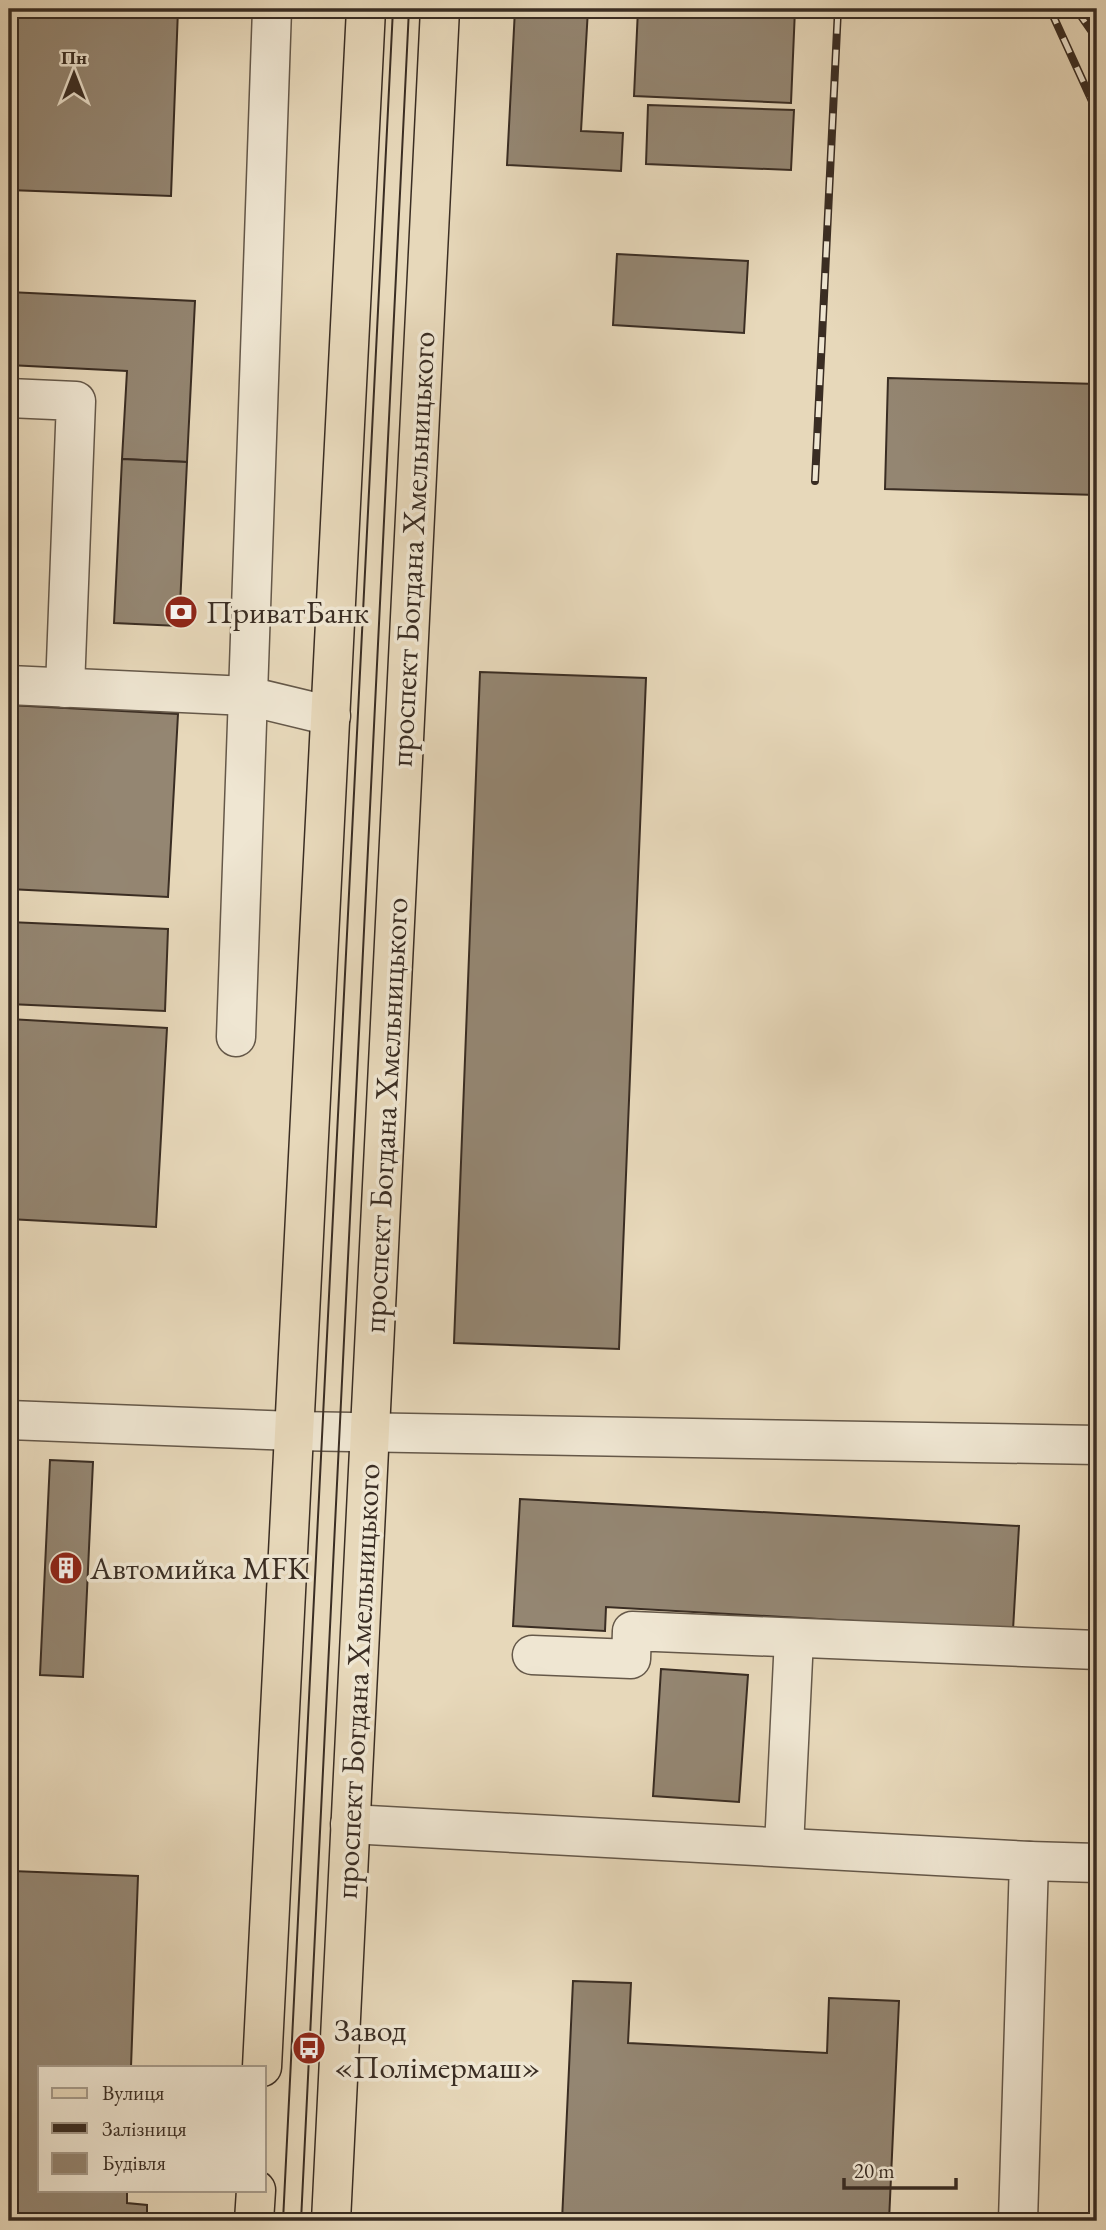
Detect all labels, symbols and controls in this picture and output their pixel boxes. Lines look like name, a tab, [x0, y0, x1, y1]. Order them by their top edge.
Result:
north arrow	[38, 38, 108, 108]
text: Пн	[61, 45, 87, 70]
street label: проспект Богдана Хмельницького	[380, 330, 444, 768]
place label: ПриватБанк	[206, 591, 369, 633]
bank icon: ПриватБанк	[162, 593, 200, 631]
street label: проспект Богдана Хмельницького	[353, 896, 417, 1334]
street label: проспект Богдана Хмельницького	[325, 1462, 389, 1900]
place label: Автомийка MFK	[89, 1547, 310, 1589]
building icon: Автомийка MFK	[47, 1549, 85, 1587]
place label: Завод «Полімермаш»	[334, 2009, 541, 2088]
bus stop icon: Завод «Полімермаш»	[290, 2029, 328, 2067]
legend	[38, 2066, 266, 2192]
text: Вулиця	[102, 2079, 164, 2106]
text: Залізниця	[102, 2115, 187, 2142]
scale bar	[844, 2146, 956, 2190]
text: Будівля	[102, 2149, 166, 2176]
text: 20 m	[854, 2157, 895, 2184]

